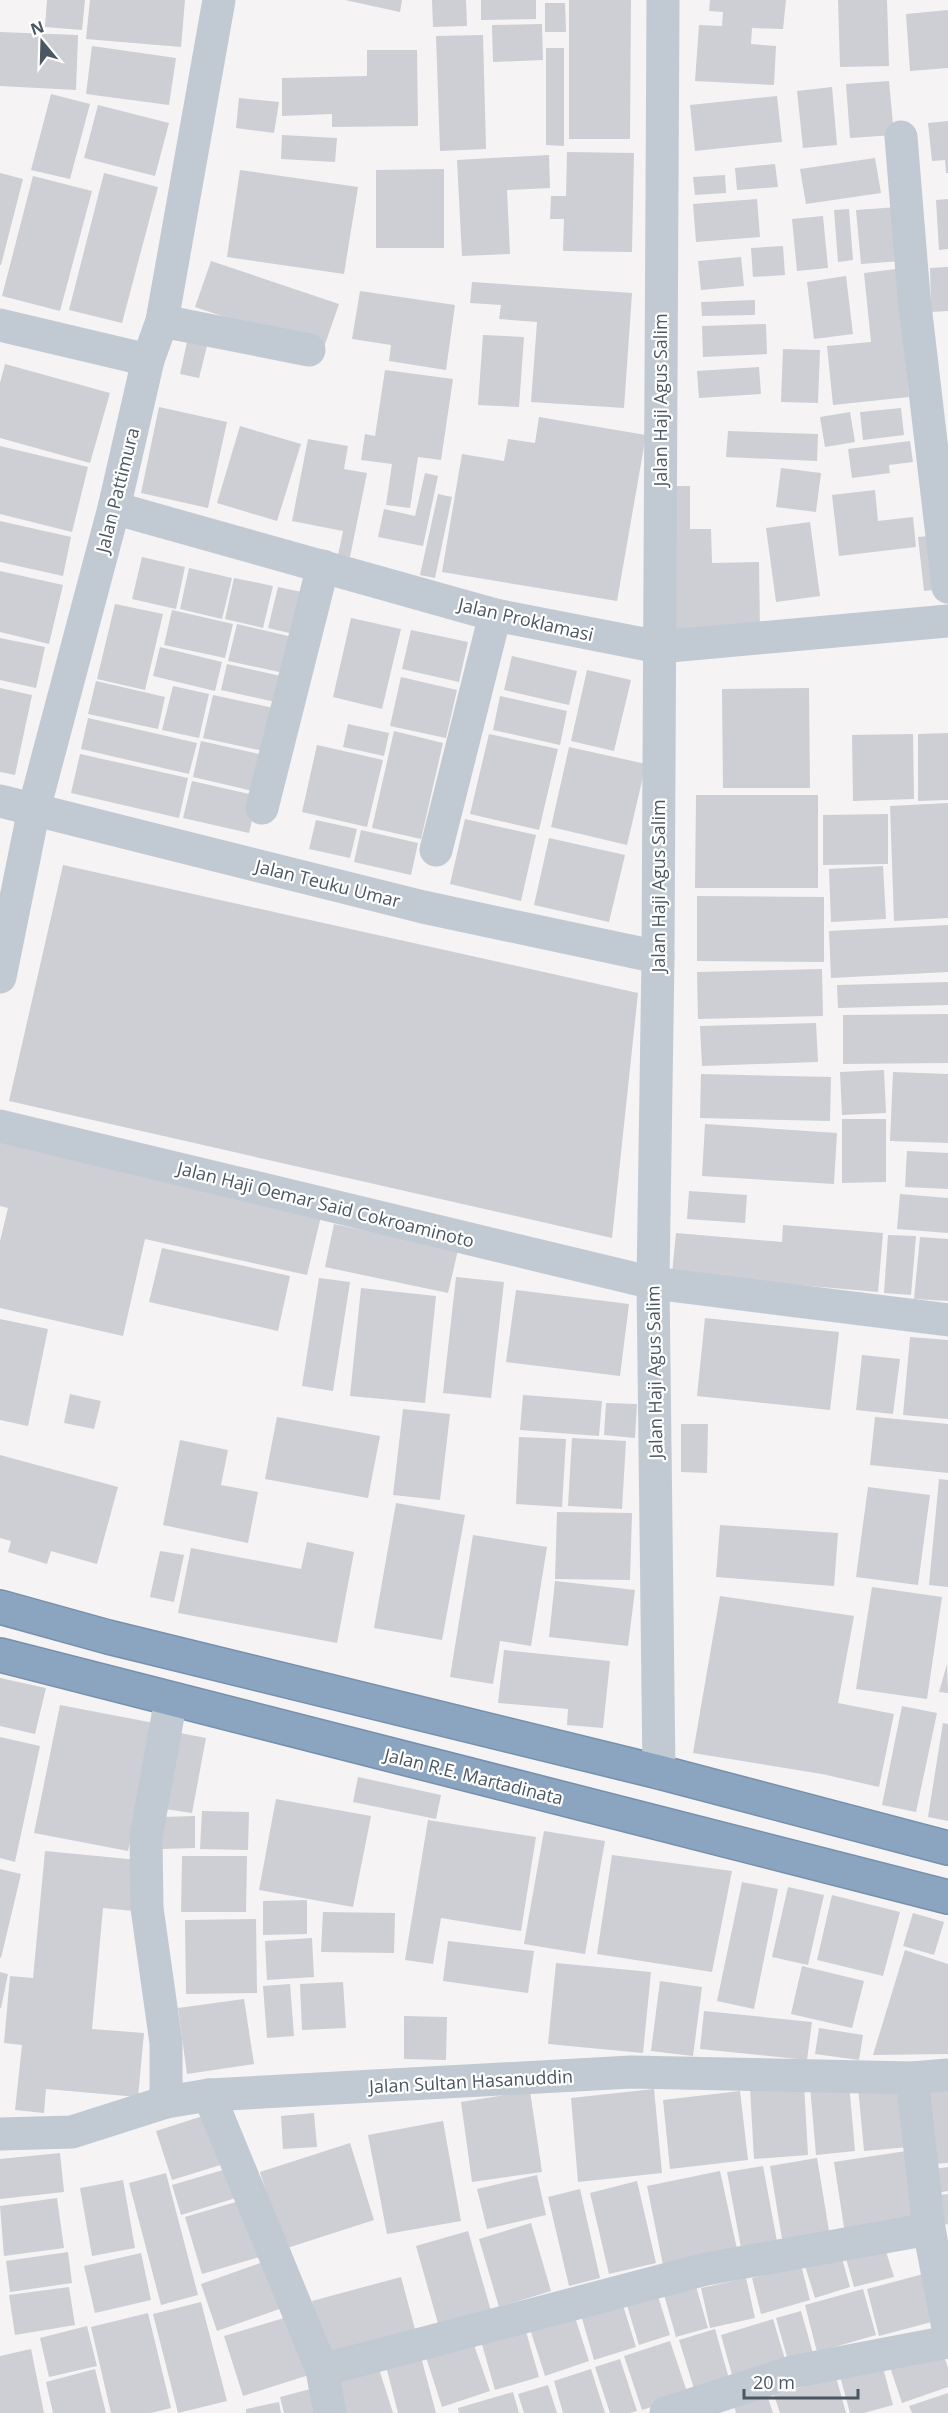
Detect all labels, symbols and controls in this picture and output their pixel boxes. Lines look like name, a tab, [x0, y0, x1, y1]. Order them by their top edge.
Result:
north arrow	[12, 12, 72, 72]
text: N	[27, 15, 47, 40]
street label: Jalan Haji Agus Salim	[648, 313, 672, 489]
street label: Jalan Pattimura	[89, 425, 144, 557]
street label: Jalan Proklamasi	[454, 591, 596, 646]
street label: Jalan Haji Agus Salim	[646, 799, 670, 975]
street label: Jalan Teuku Umar	[251, 853, 404, 913]
street label: Jalan Haji Oemar Said Cokroaminoto	[173, 1155, 477, 1253]
street label: Jalan Haji Agus Salim	[640, 1285, 668, 1461]
street label: Jalan R.E. Martadinata	[380, 1742, 566, 1810]
street label: Jalan Sultan Hasanuddin	[366, 2064, 574, 2098]
scale bar	[744, 2362, 858, 2400]
text: 20 m	[753, 2370, 795, 2394]

